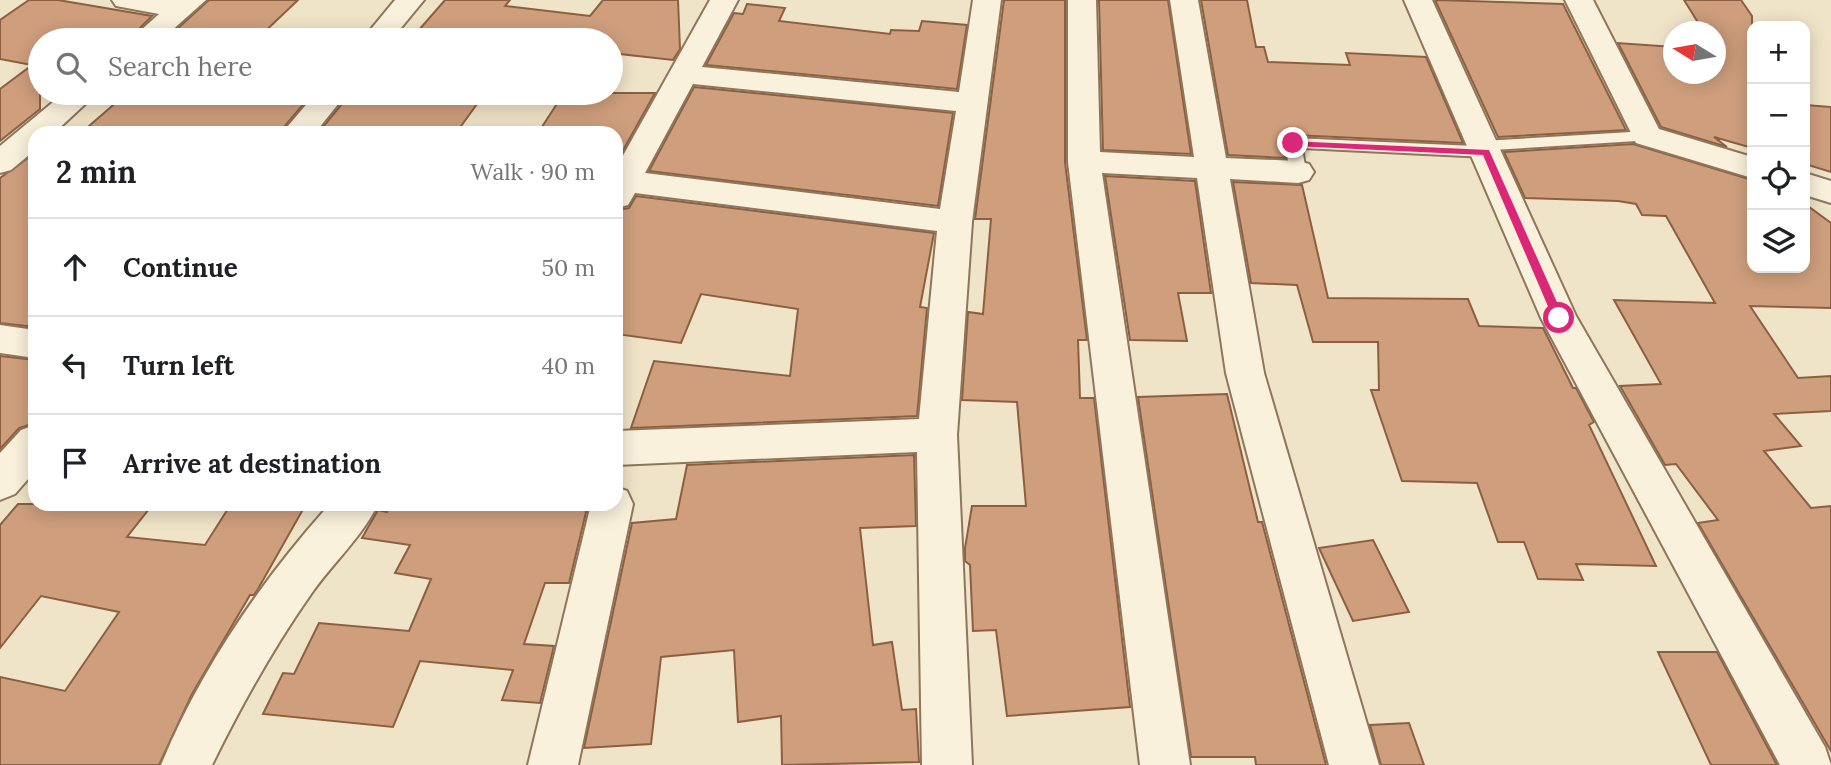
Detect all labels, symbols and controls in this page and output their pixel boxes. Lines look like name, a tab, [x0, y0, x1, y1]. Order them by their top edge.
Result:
north arrow	[1663, 21, 1726, 84]
map controls	[1747, 21, 1810, 273]
button: +	[1747, 21, 1810, 84]
search box	[28, 28, 623, 105]
icon: search	[52, 48, 90, 86]
text: Search here	[108, 50, 252, 83]
button: −	[1747, 84, 1810, 147]
route end	[1277, 127, 1308, 158]
button: locate	[1747, 147, 1810, 210]
text: 2 min	[56, 153, 136, 191]
text: Walk · 90 m	[471, 157, 595, 186]
button: layers	[1747, 210, 1810, 273]
icon: ahead	[56, 248, 94, 286]
text: Continue	[123, 251, 238, 284]
text: 50 m	[542, 253, 595, 282]
route start	[1543, 302, 1574, 333]
icon: left	[56, 346, 94, 384]
text: Turn left	[123, 349, 234, 382]
text: 40 m	[542, 351, 595, 380]
icon: arrive	[56, 444, 94, 482]
text: Arrive at destination	[123, 447, 381, 480]

